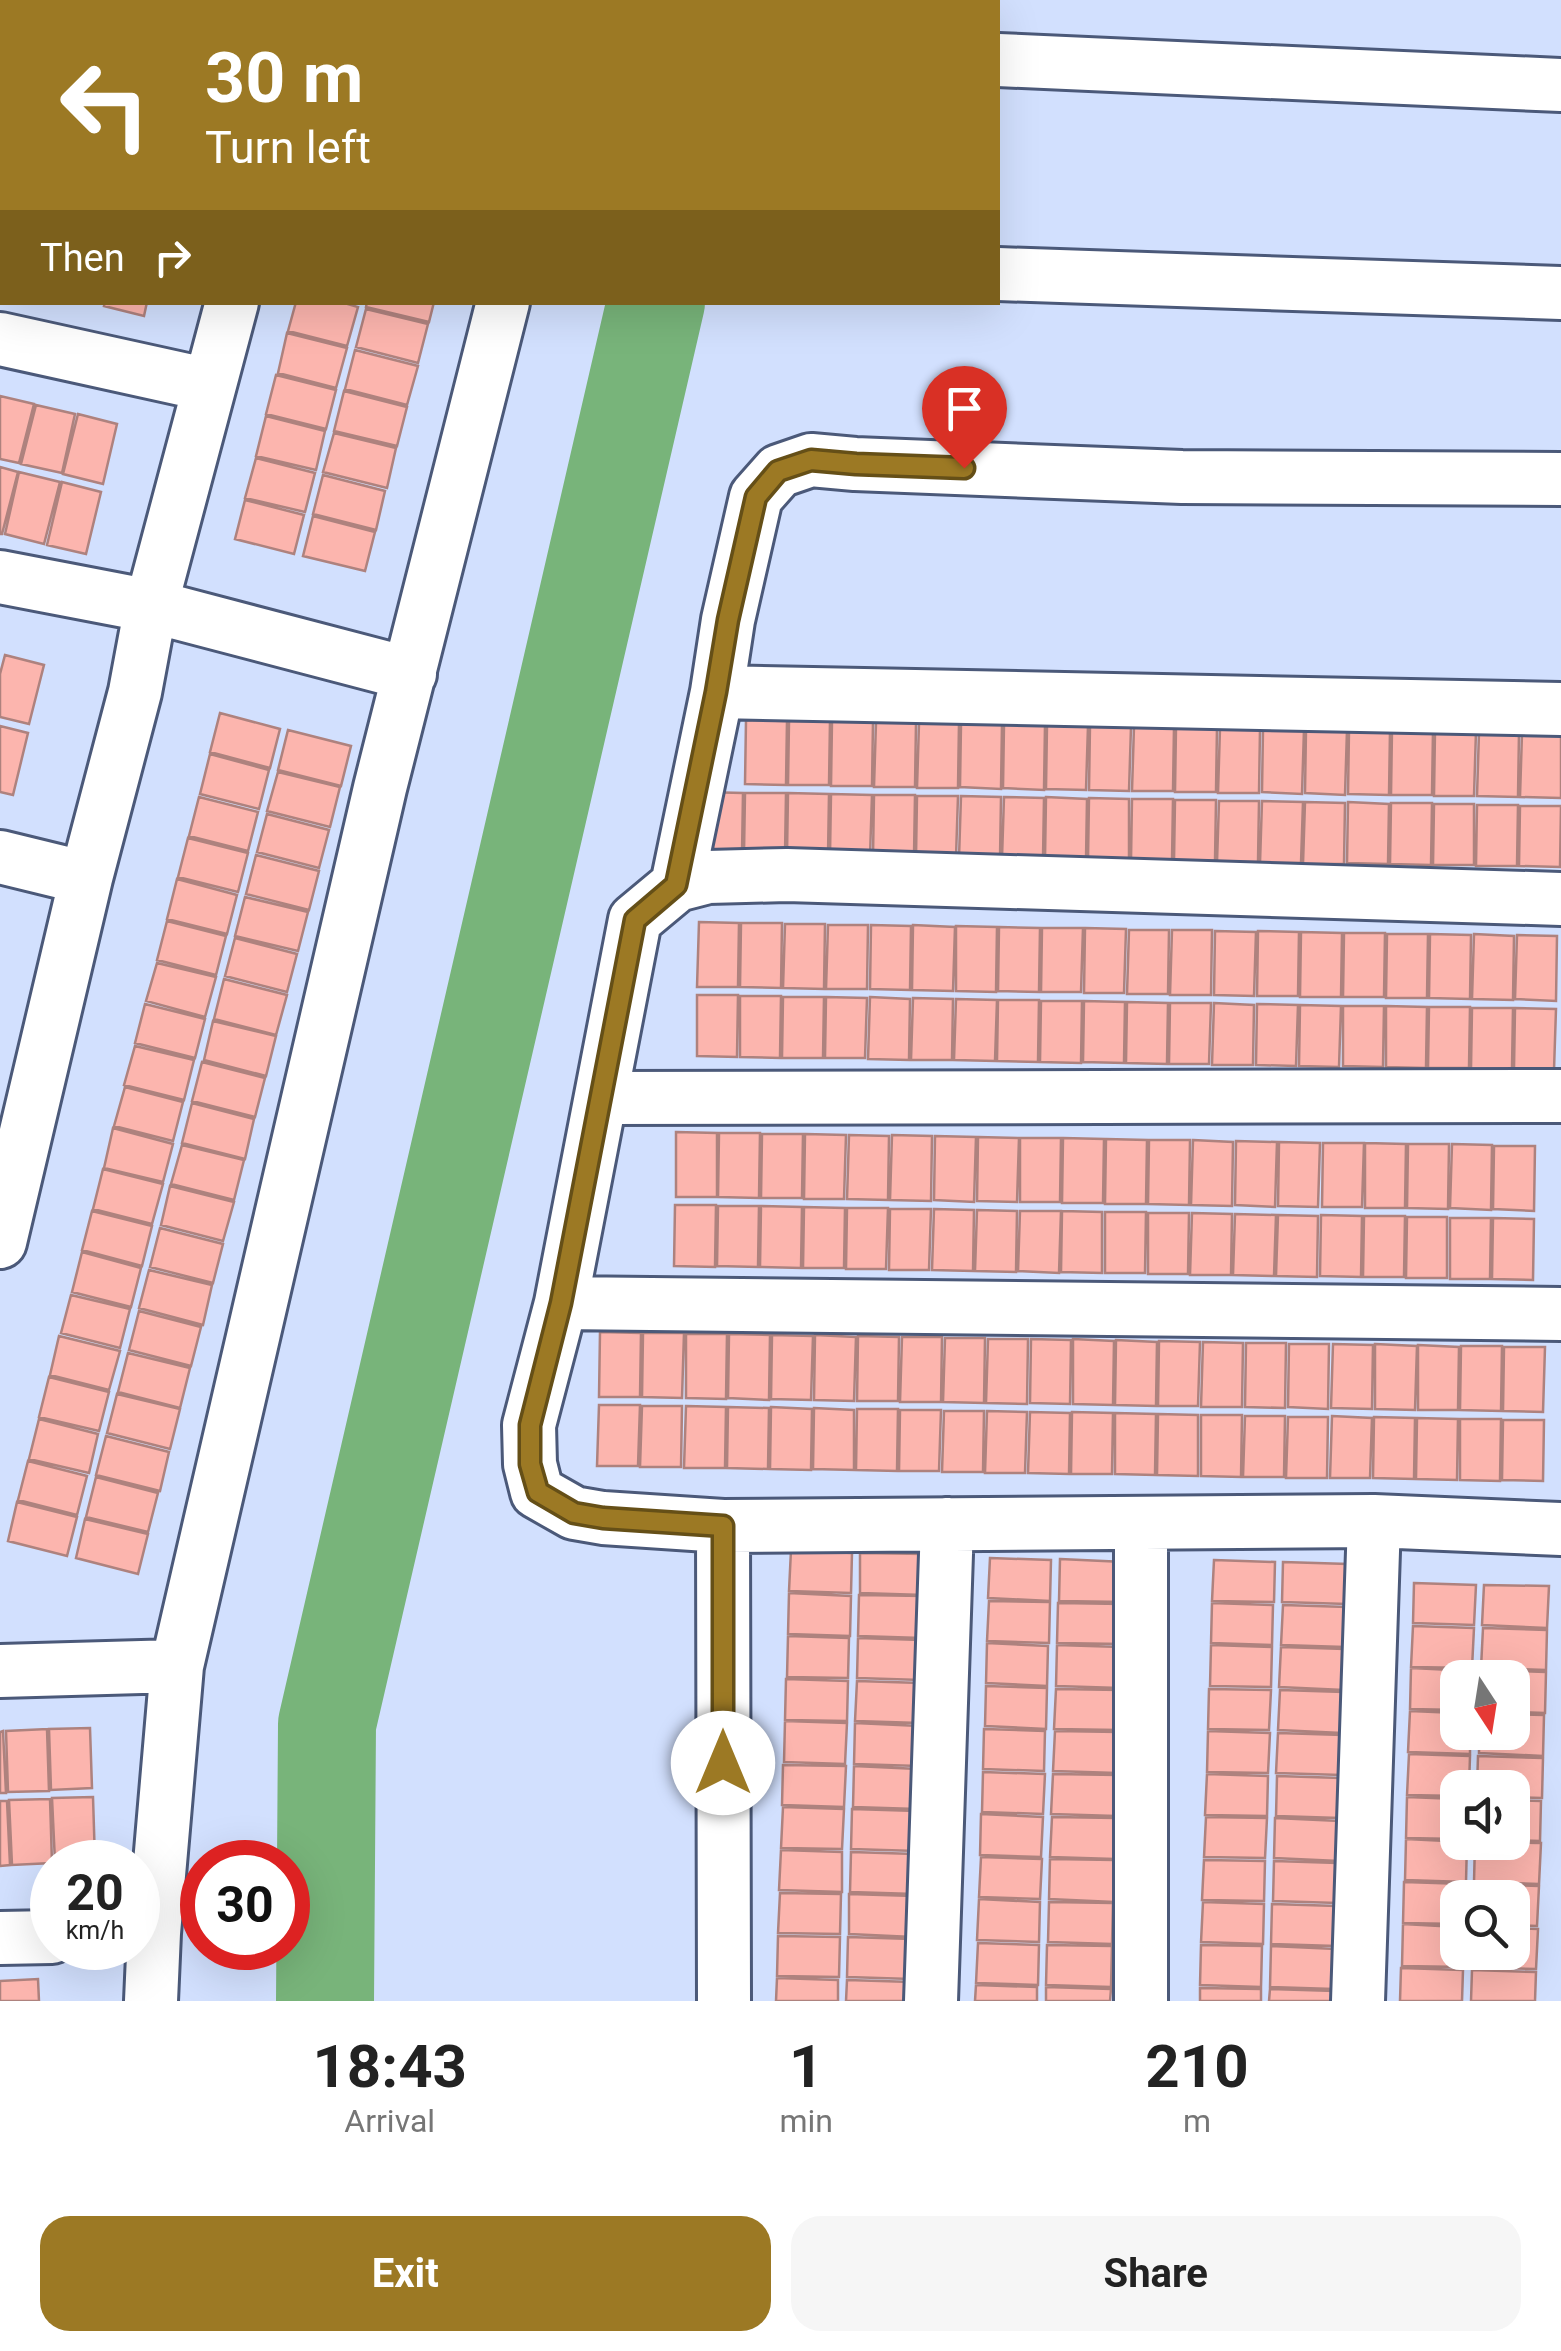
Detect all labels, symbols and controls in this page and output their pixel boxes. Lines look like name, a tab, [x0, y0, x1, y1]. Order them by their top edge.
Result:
text: 30 m	[205, 37, 363, 119]
icon: left	[40, 40, 170, 170]
text: Turn left	[205, 121, 371, 174]
icon: right	[145, 230, 200, 285]
text: Then	[40, 236, 125, 280]
pin	[922, 366, 1007, 469]
icon: arrive	[937, 381, 992, 436]
north arrow	[1440, 1660, 1530, 1750]
map controls	[1440, 1660, 1530, 1970]
position arrow	[671, 1711, 775, 1815]
button: sound	[1440, 1770, 1530, 1860]
speed limit sign: 30	[180, 1840, 310, 1970]
text: 20	[66, 1864, 124, 1922]
button: search	[1440, 1880, 1530, 1970]
text: km/h	[66, 1916, 124, 1945]
text: 18:43	[312, 2031, 467, 2102]
text: 1	[789, 2031, 823, 2102]
text: 210	[1145, 2031, 1249, 2102]
text: Arrival	[344, 2102, 435, 2140]
text: min	[779, 2102, 833, 2140]
text: m	[1183, 2102, 1211, 2140]
button: Exit	[40, 2216, 771, 2331]
button: Share	[791, 2216, 1521, 2331]

